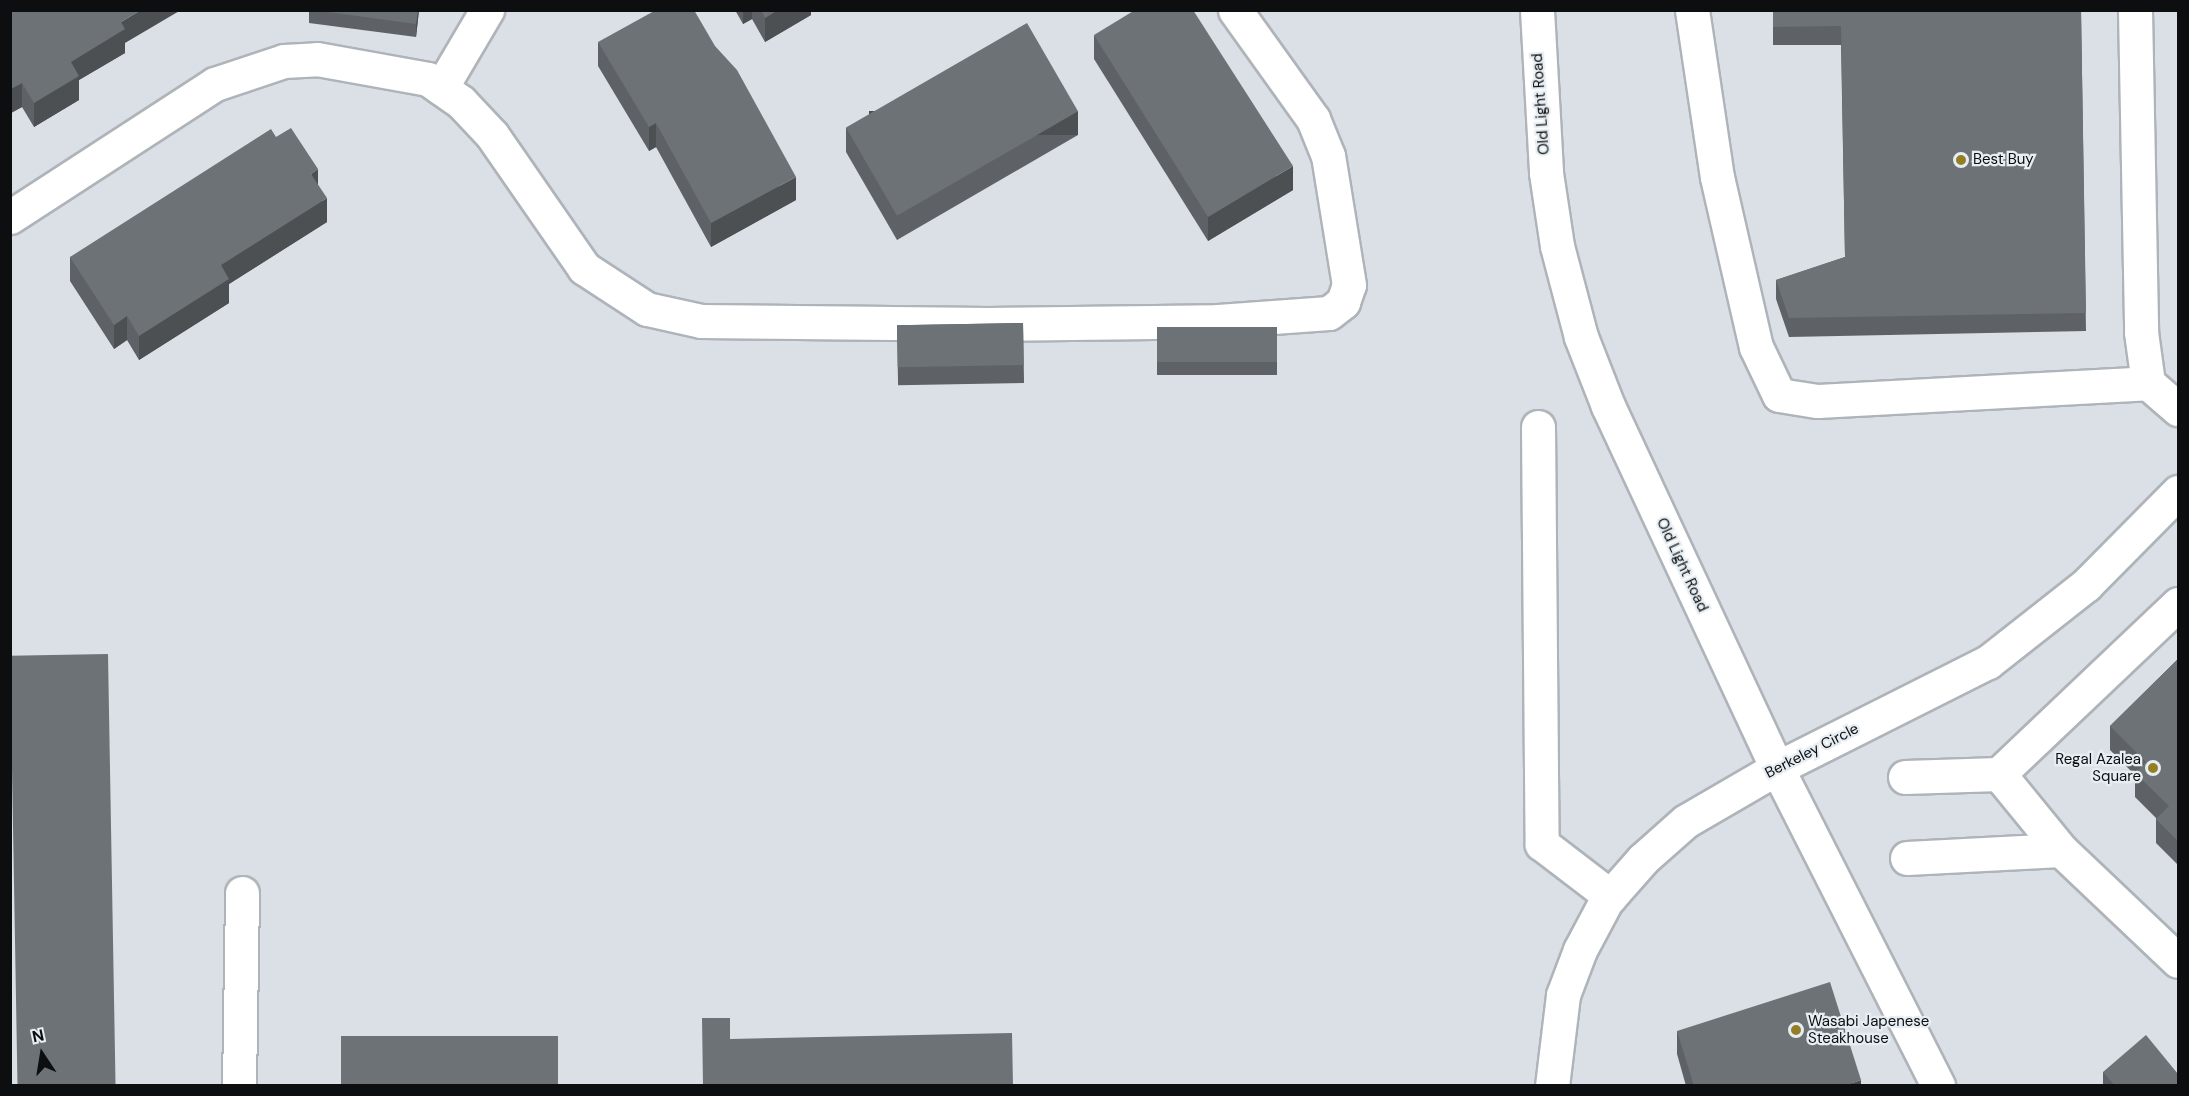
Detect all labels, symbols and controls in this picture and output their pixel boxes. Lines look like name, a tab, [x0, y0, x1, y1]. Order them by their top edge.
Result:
street label: Old Light Road	[1528, 53, 1554, 155]
place label: Best Buy	[1973, 151, 2034, 169]
marker: Best Buy	[1954, 153, 1968, 167]
street label: Old Light Road	[1652, 515, 1712, 615]
street label: Berkeley Circle	[1762, 720, 1862, 782]
place label: Regal Azalea Square	[2055, 750, 2141, 785]
marker: Regal Azalea Square	[2146, 761, 2160, 775]
place label: Wasabi Japenese Steakhouse	[1808, 1012, 1929, 1047]
marker: Wasabi Japenese Steakhouse	[1789, 1023, 1803, 1037]
north arrow	[12, 1024, 72, 1084]
text: N	[30, 1024, 46, 1047]

